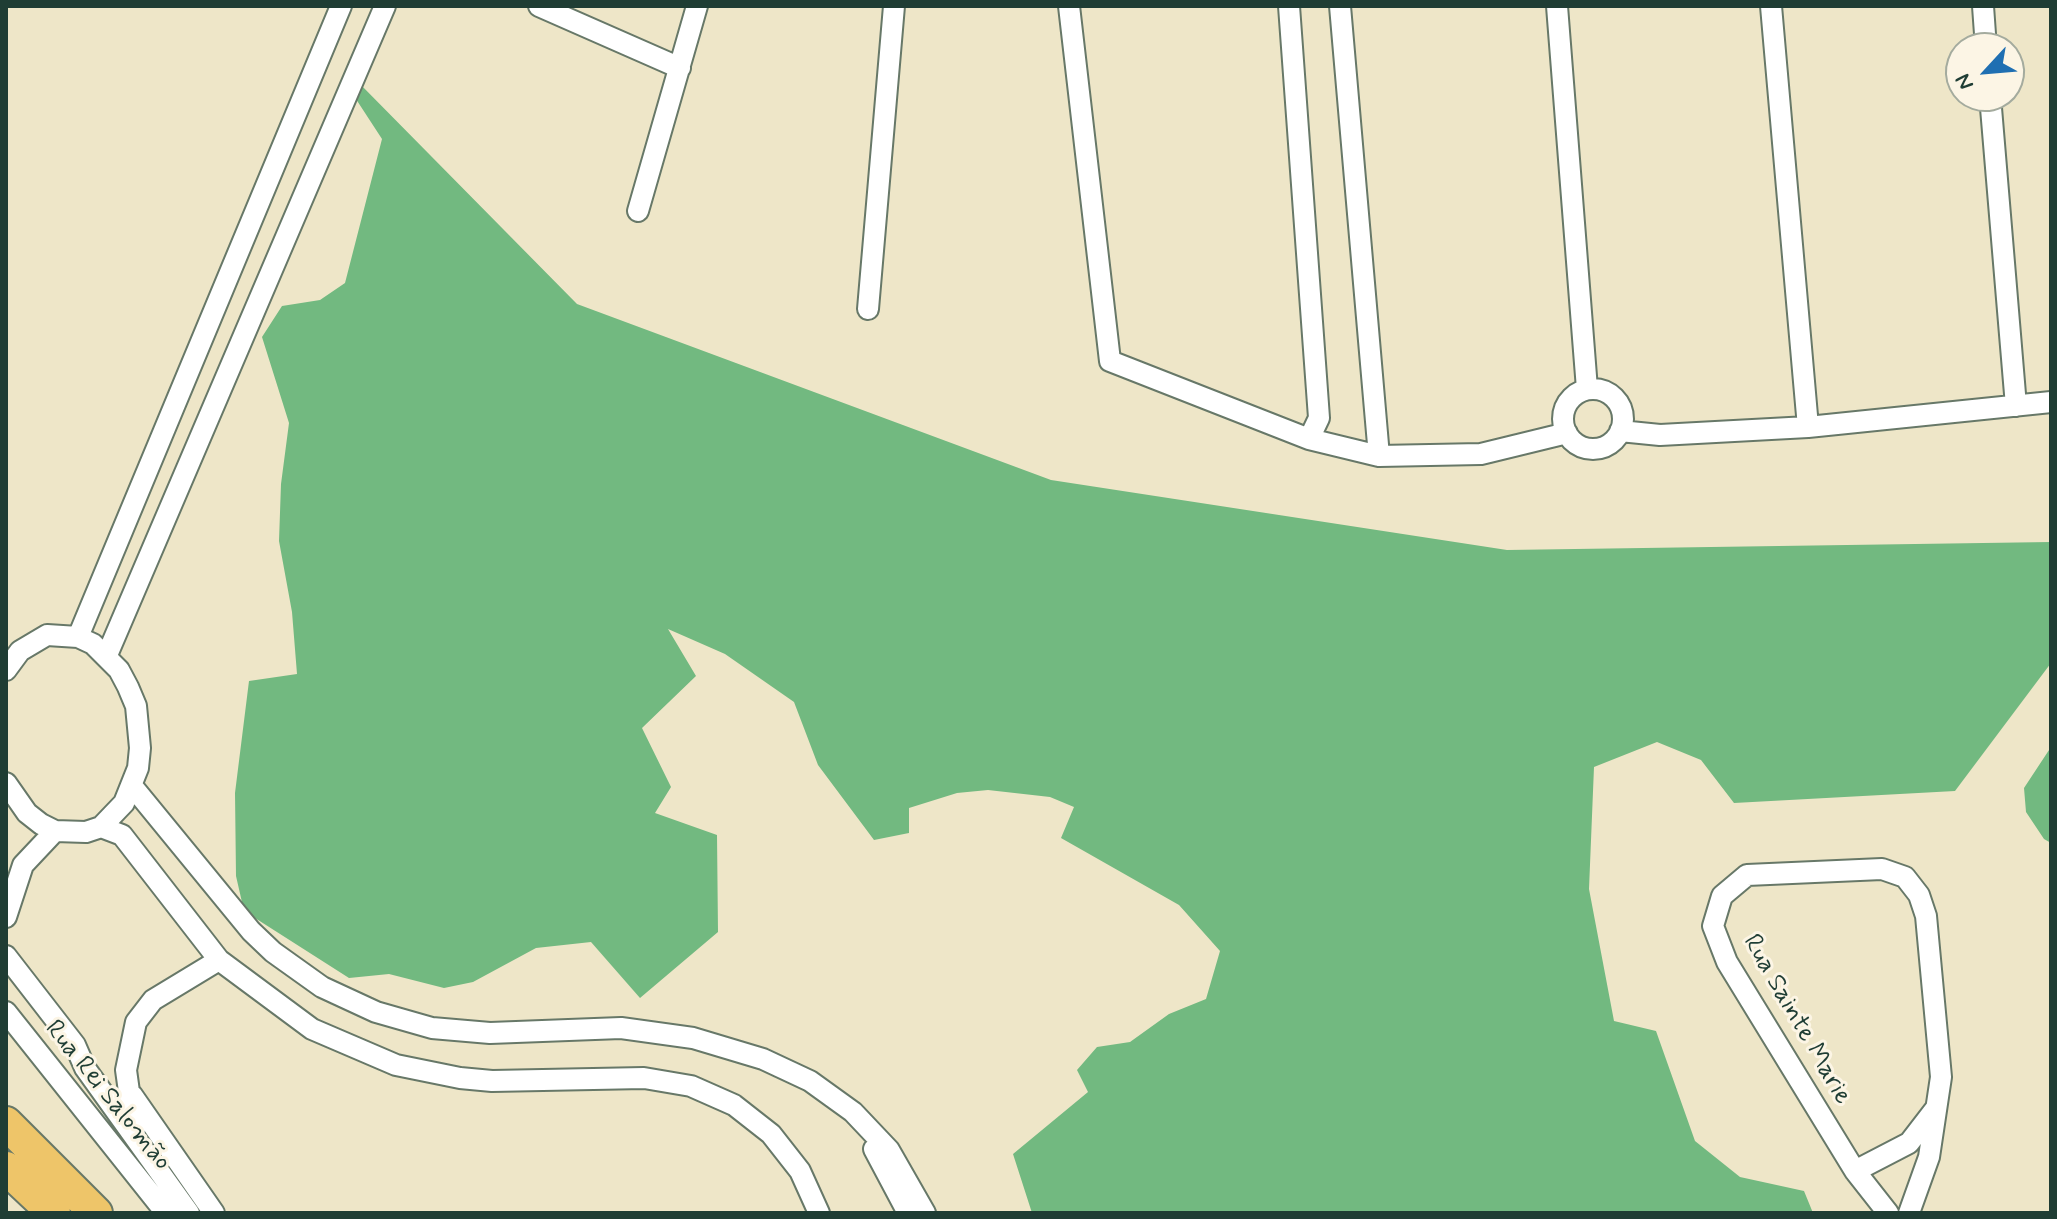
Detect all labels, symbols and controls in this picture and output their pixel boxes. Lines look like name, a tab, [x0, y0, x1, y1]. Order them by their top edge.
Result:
north arrow	[1945, 32, 2025, 112]
text: N	[1949, 69, 1981, 94]
street label: Rua Sainte Marie	[1735, 929, 1857, 1111]
street label: Rua Rei Salomão	[37, 1015, 177, 1177]

